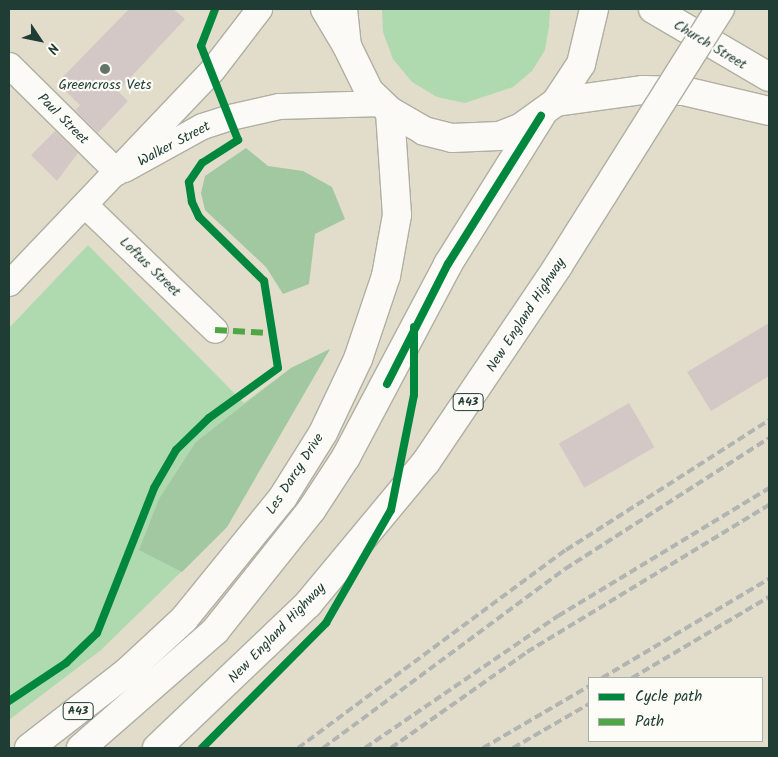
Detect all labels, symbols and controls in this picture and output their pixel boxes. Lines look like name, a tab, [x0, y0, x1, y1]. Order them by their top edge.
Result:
north arrow	[15, 15, 65, 65]
street label: Church Street	[670, 17, 750, 73]
text: N	[41, 39, 64, 58]
marker: Greencross Vets	[99, 63, 111, 75]
place label: Greencross Vets	[58, 77, 152, 93]
street label: Paul Street	[34, 90, 92, 148]
street label: Walker Street	[135, 118, 213, 170]
street label: Loftus Street	[116, 234, 184, 300]
street label: New England Highway	[483, 255, 569, 375]
road number: A43	[452, 392, 484, 412]
street label: Les Darcy Drive	[263, 430, 327, 518]
street label: New England Highway	[225, 579, 329, 687]
legend	[588, 677, 763, 742]
text: Cycle path	[635, 685, 702, 709]
road number: A43	[62, 701, 94, 720]
text: Path	[635, 710, 664, 734]

